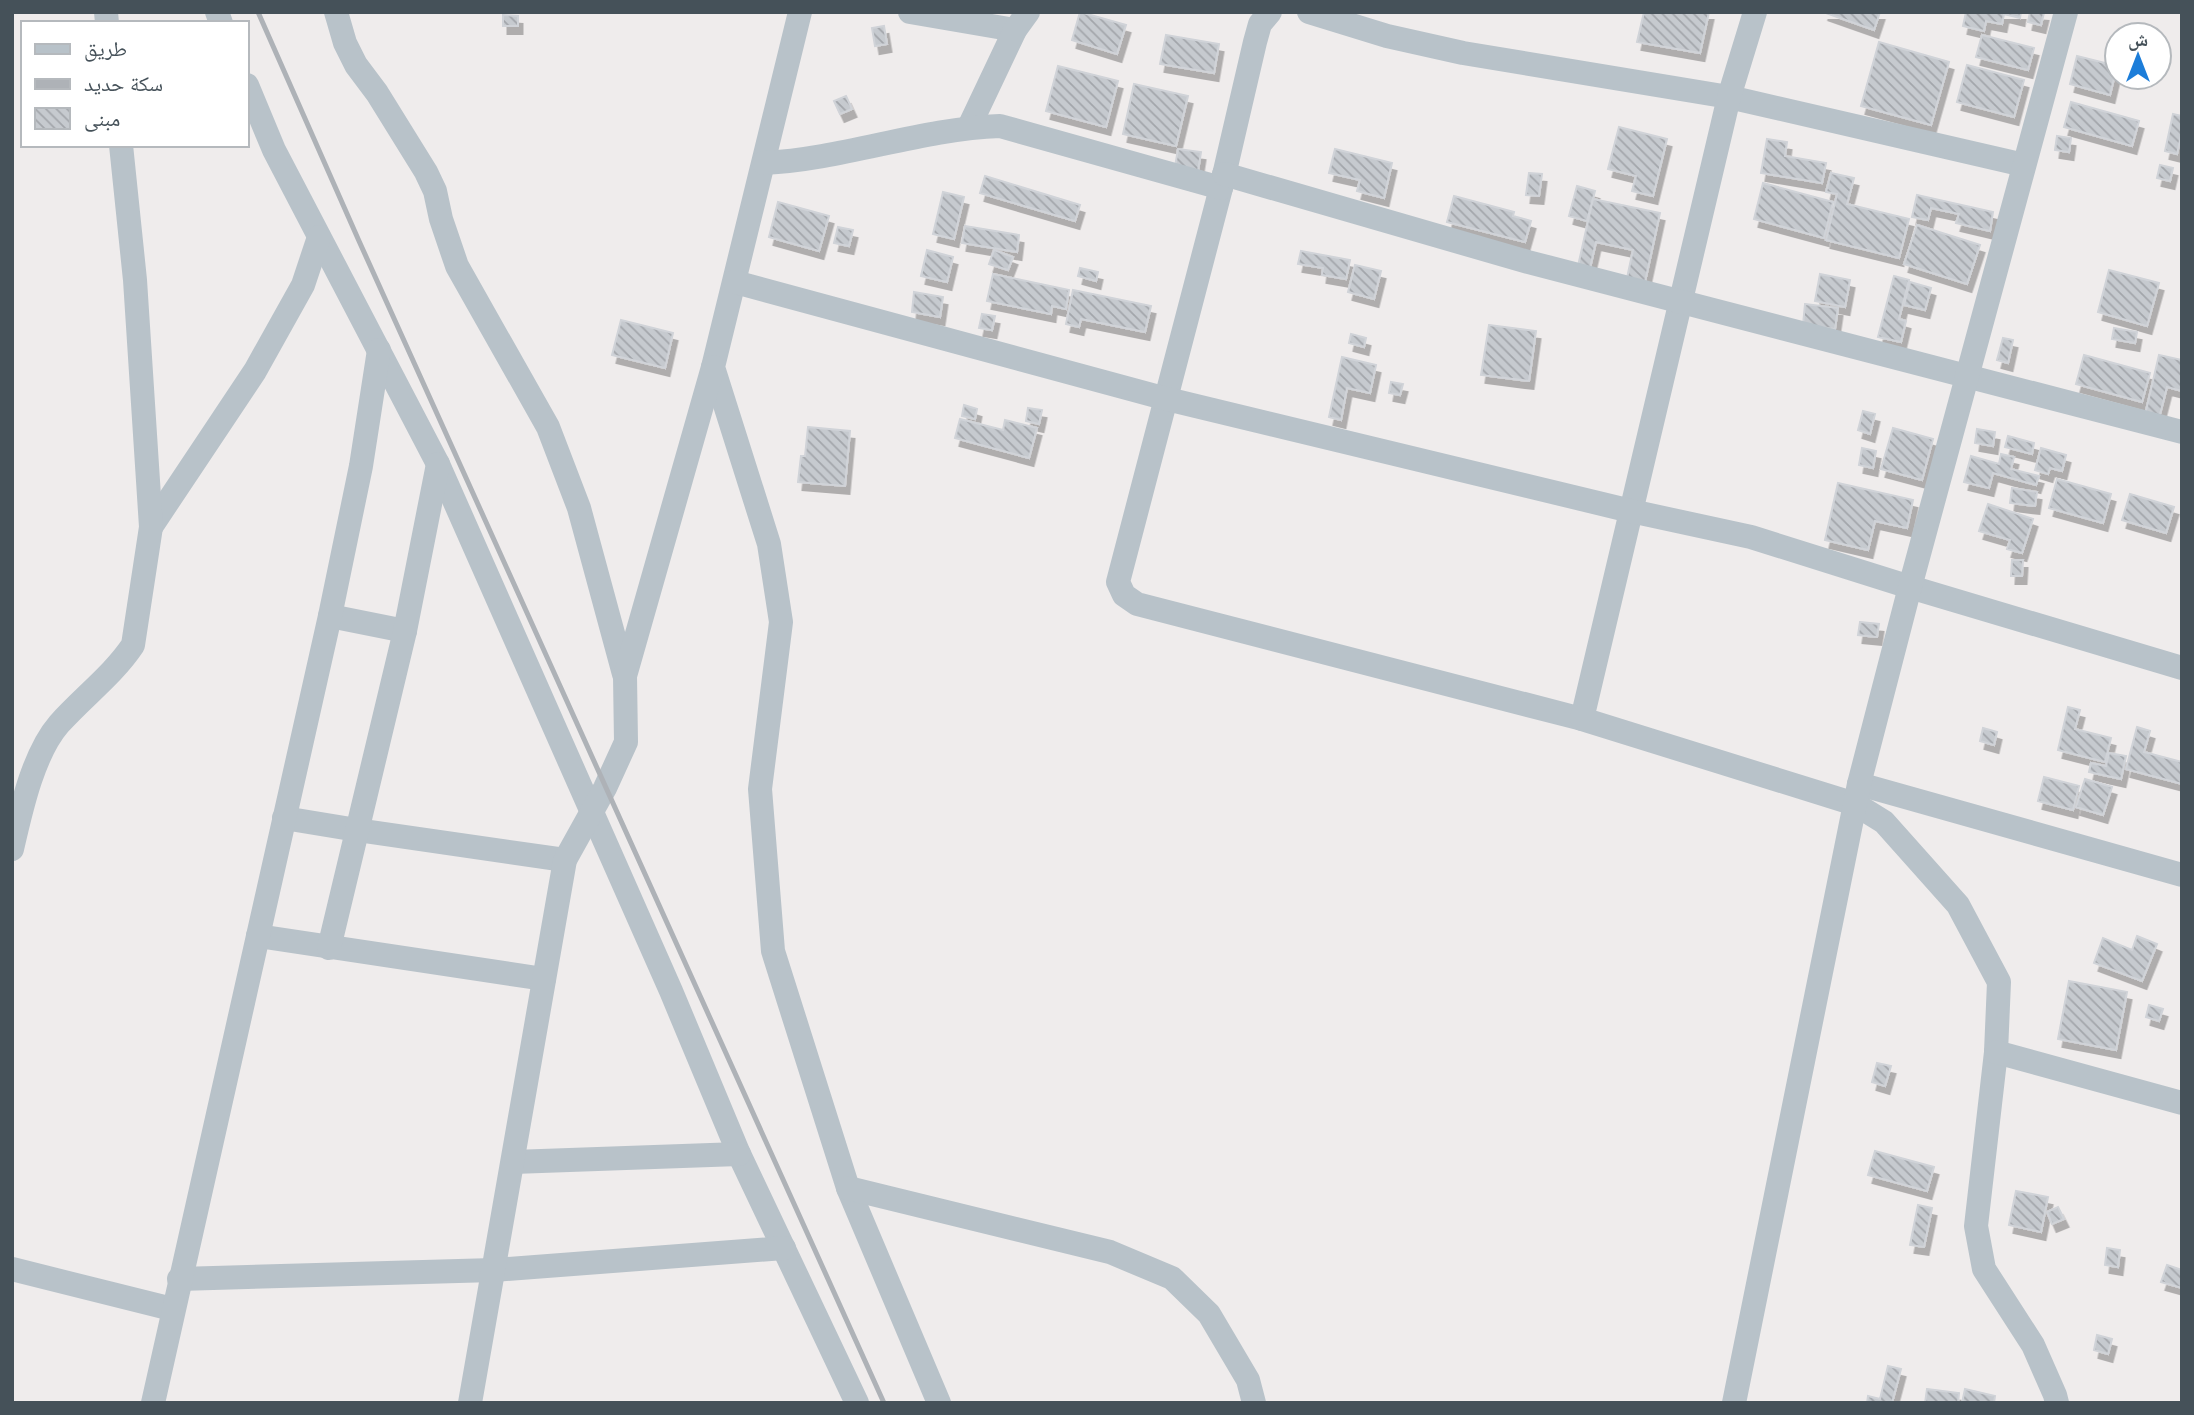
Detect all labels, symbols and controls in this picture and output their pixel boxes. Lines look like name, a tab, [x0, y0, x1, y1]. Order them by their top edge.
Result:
legend	[21, 21, 248, 147]
north arrow	[2103, 21, 2173, 91]
text: ش	[2128, 28, 2148, 51]
text: طريق	[84, 36, 127, 62]
text: سكة حديد	[84, 71, 163, 97]
text: مبنى	[84, 106, 120, 132]

